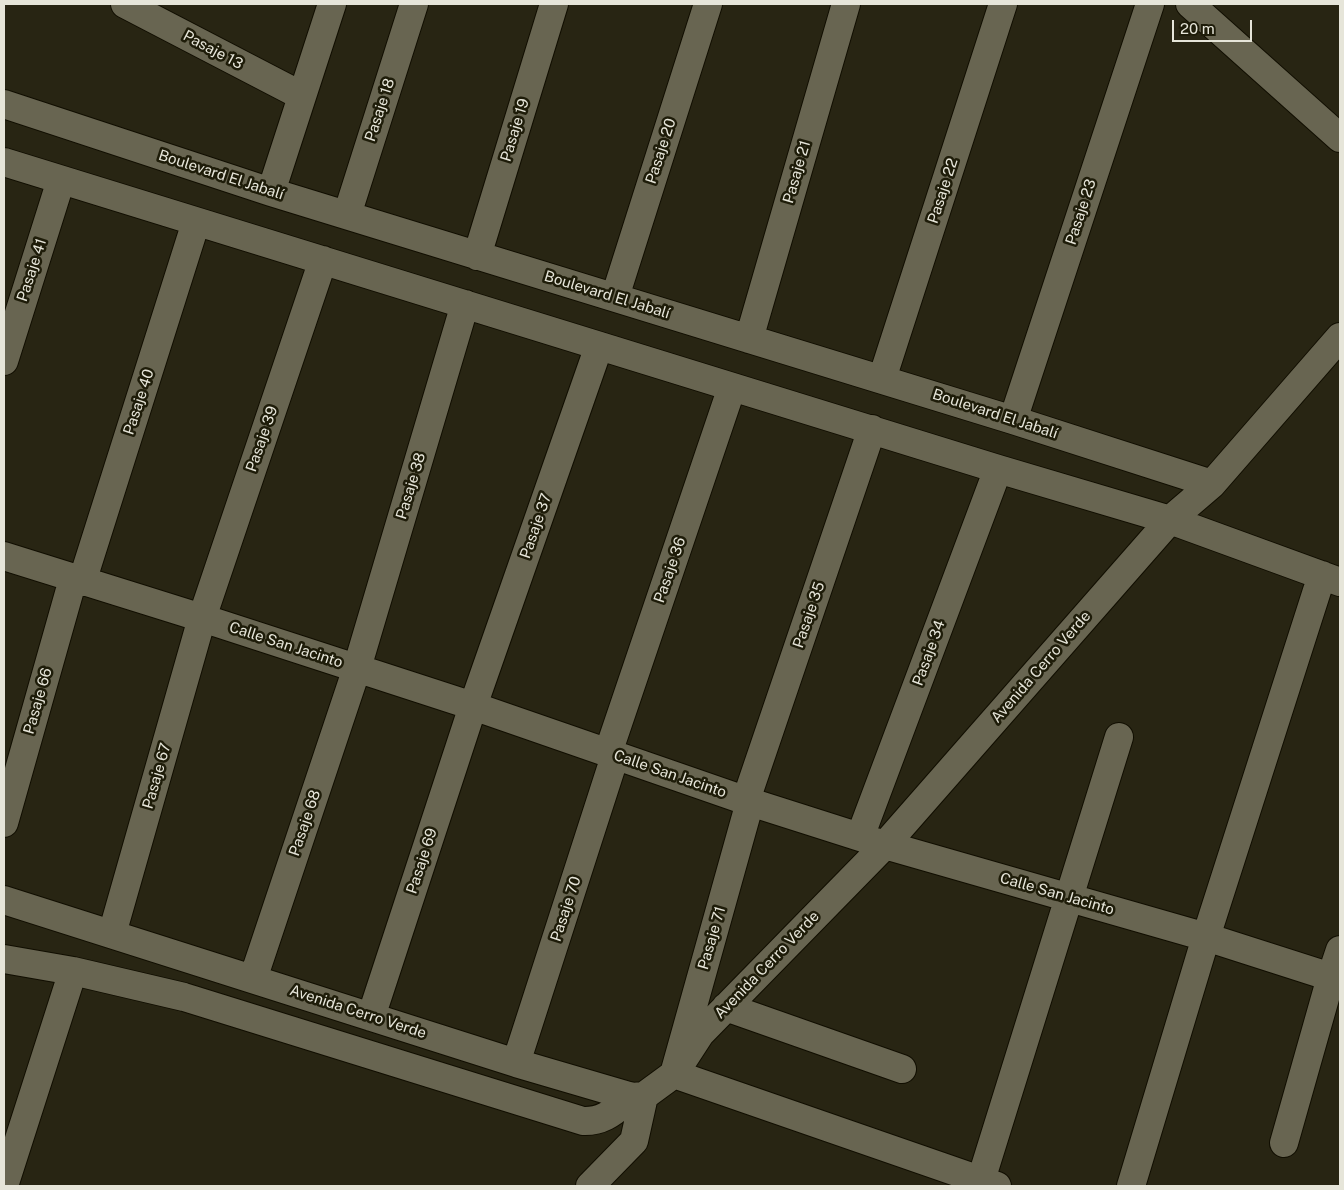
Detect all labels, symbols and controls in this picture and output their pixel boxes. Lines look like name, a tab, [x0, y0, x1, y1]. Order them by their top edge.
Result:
scale bar	[1174, 10, 1254, 42]
text: 20 m	[1180, 20, 1215, 37]
street label: Pasaje 13	[180, 27, 246, 73]
street label: Pasaje 18	[361, 76, 399, 144]
street label: Pasaje 19	[497, 96, 533, 164]
street label: Pasaje 20	[642, 116, 680, 186]
street label: Pasaje 21	[779, 138, 815, 206]
street label: Boulevard El Jabalí	[156, 146, 286, 204]
street label: Pasaje 22	[924, 156, 962, 226]
street label: Pasaje 23	[1062, 177, 1100, 247]
street label: Pasaje 41	[13, 236, 51, 304]
street label: Boulevard El Jabalí	[542, 267, 672, 323]
street label: Pasaje 40	[120, 367, 158, 437]
street label: Boulevard El Jabalí	[930, 385, 1060, 443]
street label: Pasaje 39	[242, 404, 282, 474]
street label: Pasaje 38	[392, 451, 430, 521]
street label: Pasaje 37	[516, 491, 556, 561]
street label: Pasaje 36	[650, 535, 690, 605]
street label: Pasaje 35	[789, 580, 829, 650]
street label: Avenida Cerro Verde	[987, 607, 1095, 727]
street label: Calle San Jacinto	[227, 618, 345, 672]
street label: Pasaje 34	[909, 618, 949, 688]
street label: Pasaje 66	[20, 666, 56, 736]
street label: Pasaje 67	[139, 741, 175, 811]
street label: Calle San Jacinto	[611, 746, 729, 802]
street label: Pasaje 68	[285, 788, 325, 858]
street label: Pasaje 69	[403, 826, 441, 896]
street label: Calle San Jacinto	[998, 869, 1116, 919]
street label: Pasaje 70	[547, 874, 585, 944]
street label: Pasaje 71	[694, 904, 730, 972]
street label: Avenida Cerro Verde	[711, 907, 823, 1023]
street label: Avenida Cerro Verde	[287, 981, 429, 1043]

